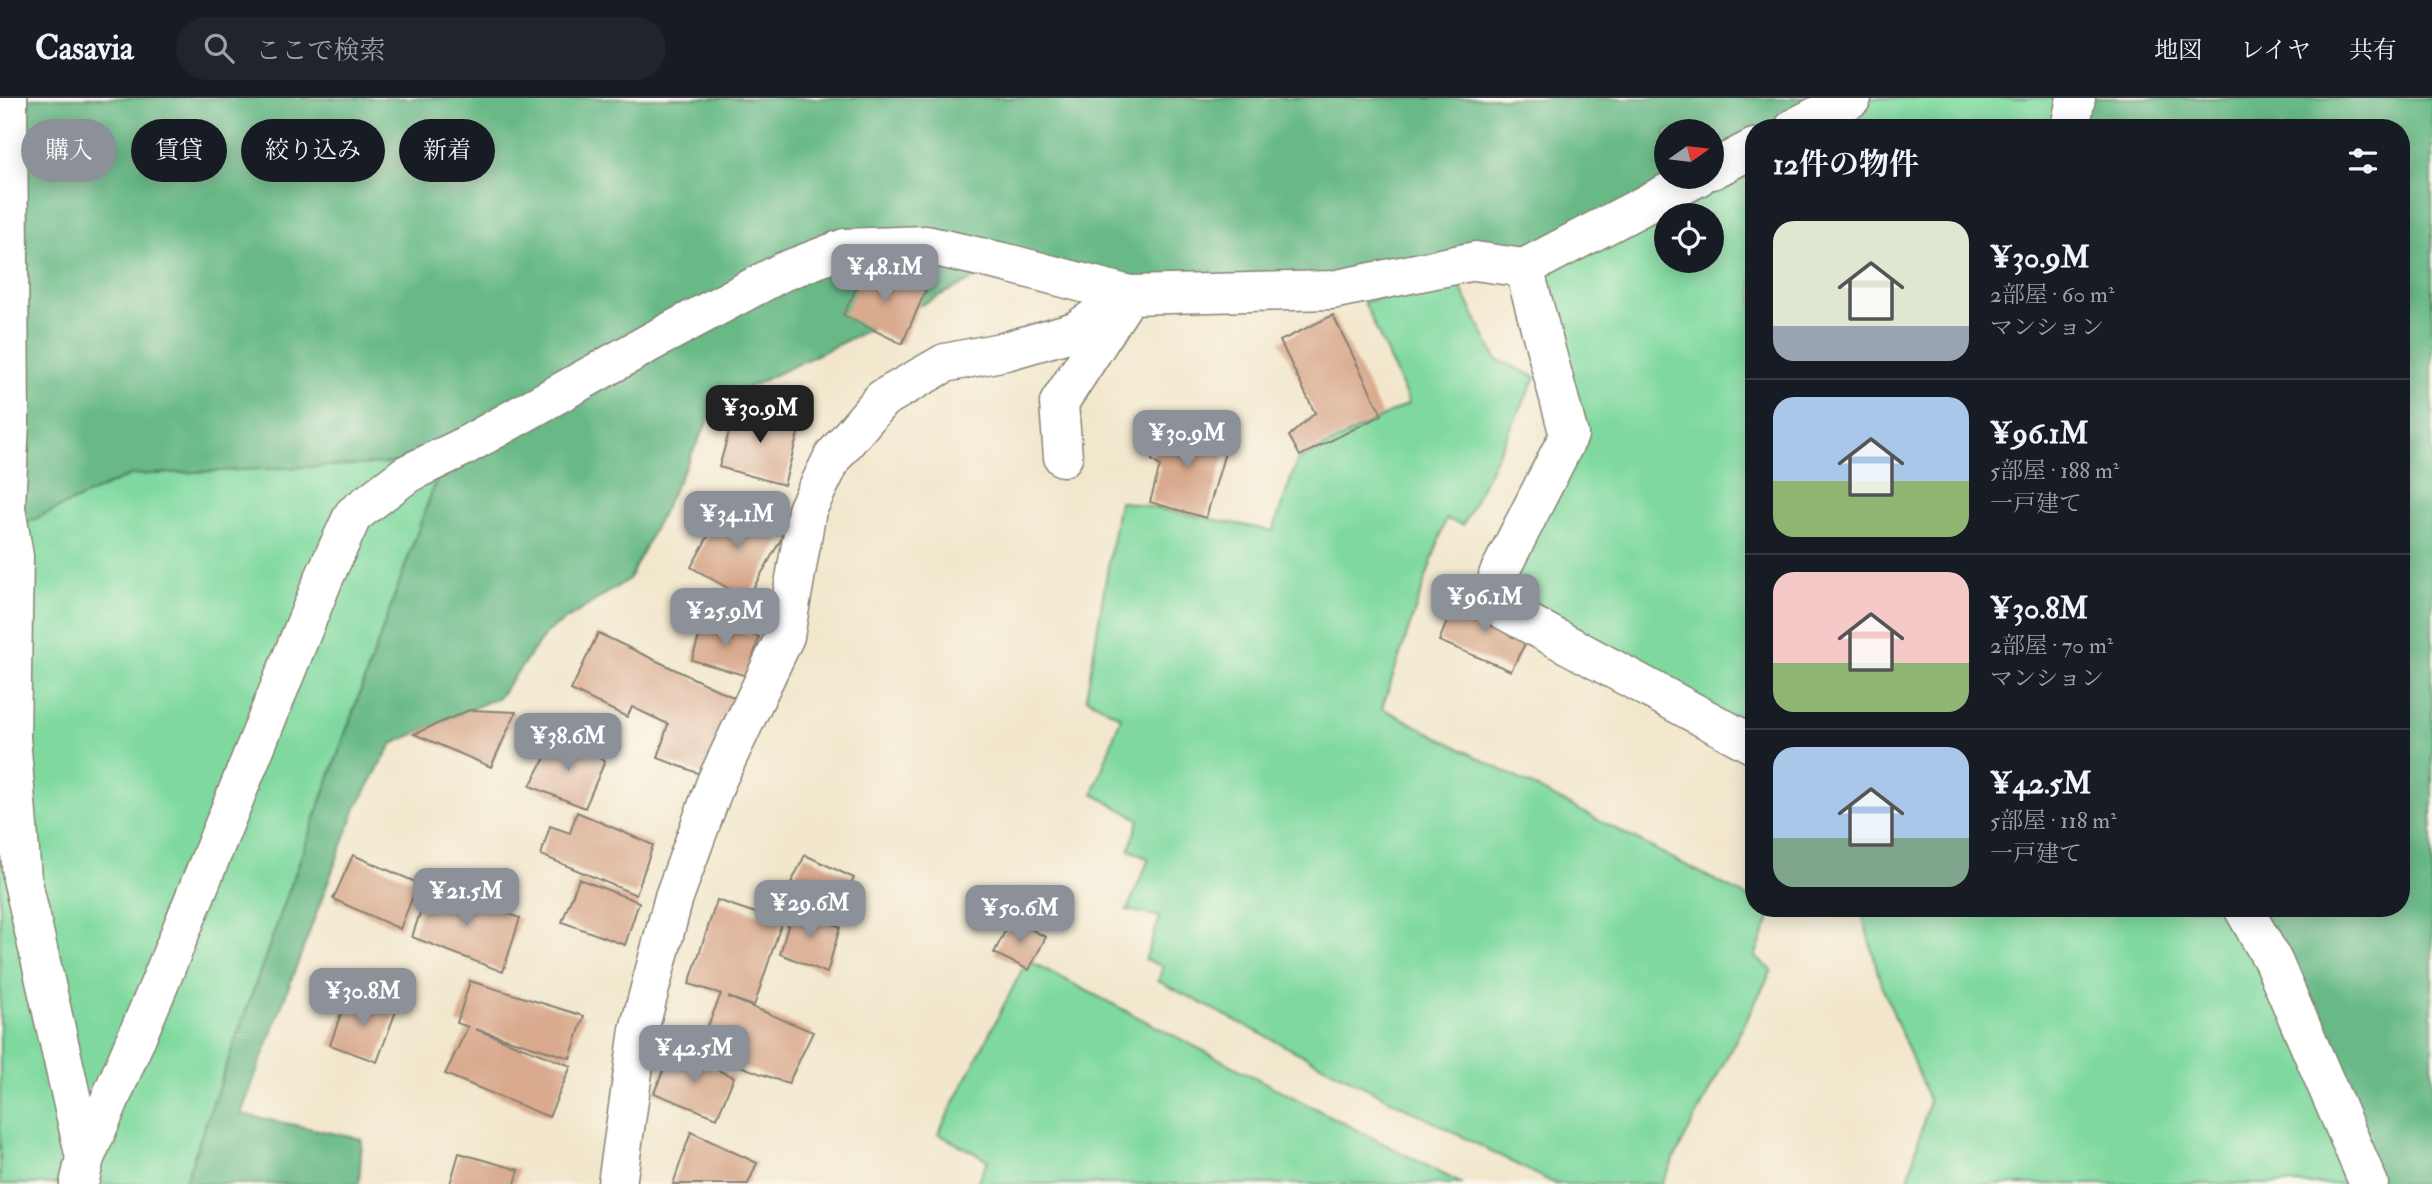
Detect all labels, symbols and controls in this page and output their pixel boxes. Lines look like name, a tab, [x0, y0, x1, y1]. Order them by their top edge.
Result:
search box	[176, 17, 666, 80]
text: Casavia	[35, 28, 134, 69]
icon: search	[200, 29, 238, 67]
text: ここで検索	[256, 35, 386, 67]
text: 地図	[2154, 35, 2202, 66]
text: レイヤ	[2240, 35, 2311, 66]
text: 共有	[2349, 35, 2397, 66]
chip: 購入	[21, 119, 117, 182]
chip: 賃貸	[131, 119, 227, 182]
chip: 絞り込み	[241, 119, 385, 182]
chip: 新着	[399, 119, 495, 182]
north arrow	[1654, 119, 1724, 189]
map controls	[1654, 119, 1724, 273]
icon: filters	[2344, 142, 2382, 180]
text: 12件の物件	[1773, 146, 1919, 183]
button: locate	[1654, 203, 1724, 273]
text: ¥30.9M	[1990, 239, 2090, 276]
pin: ¥48.1M	[828, 244, 942, 304]
icon: home	[1829, 249, 1913, 333]
text: ¥48.1M	[847, 252, 923, 281]
text: 2部屋 · 60 m²	[1990, 280, 2114, 309]
text: マンション	[1990, 313, 2104, 342]
pin: ¥30.9M	[703, 386, 817, 445]
text: ¥30.9M	[722, 393, 798, 422]
pin: ¥30.9M	[1130, 410, 1244, 470]
text: ¥96.1M	[1990, 415, 2089, 452]
text: ¥30.9M	[1149, 418, 1225, 447]
icon: home	[1829, 425, 1913, 509]
text: 5部屋 · 188 m²	[1990, 456, 2119, 485]
text: 一戸建て	[1990, 489, 2082, 518]
pin: ¥34.1M	[680, 491, 794, 551]
text: ¥34.1M	[700, 499, 774, 528]
pin: ¥96.1M	[1428, 574, 1542, 634]
text: ¥96.1M	[1447, 582, 1523, 611]
pin: ¥25.9M	[668, 588, 782, 648]
text: ¥30.8M	[1990, 590, 2088, 627]
text: ¥25.9M	[686, 596, 764, 625]
icon: home	[1829, 600, 1913, 684]
text: 2部屋 · 70 m²	[1990, 631, 2113, 660]
text: マンション	[1990, 664, 2104, 693]
pin: ¥38.6M	[511, 714, 625, 773]
text: ¥38.6M	[530, 721, 606, 750]
text: ¥42.5M	[1990, 765, 2091, 802]
icon: home	[1829, 775, 1913, 859]
text: 5部屋 · 118 m²	[1990, 806, 2117, 835]
text: 一戸建て	[1990, 839, 2082, 868]
pin: ¥21.5M	[409, 868, 523, 928]
text: ¥21.5M	[429, 876, 503, 905]
pin: ¥29.6M	[753, 880, 867, 940]
pin: ¥50.6M	[963, 886, 1077, 945]
text: ¥29.6M	[770, 888, 850, 917]
text: ¥50.6M	[981, 893, 1059, 922]
pin: ¥30.8M	[306, 968, 420, 1028]
text: ¥30.8M	[325, 976, 401, 1005]
pin: ¥42.5M	[637, 1026, 751, 1085]
text: ¥42.5M	[655, 1033, 733, 1062]

